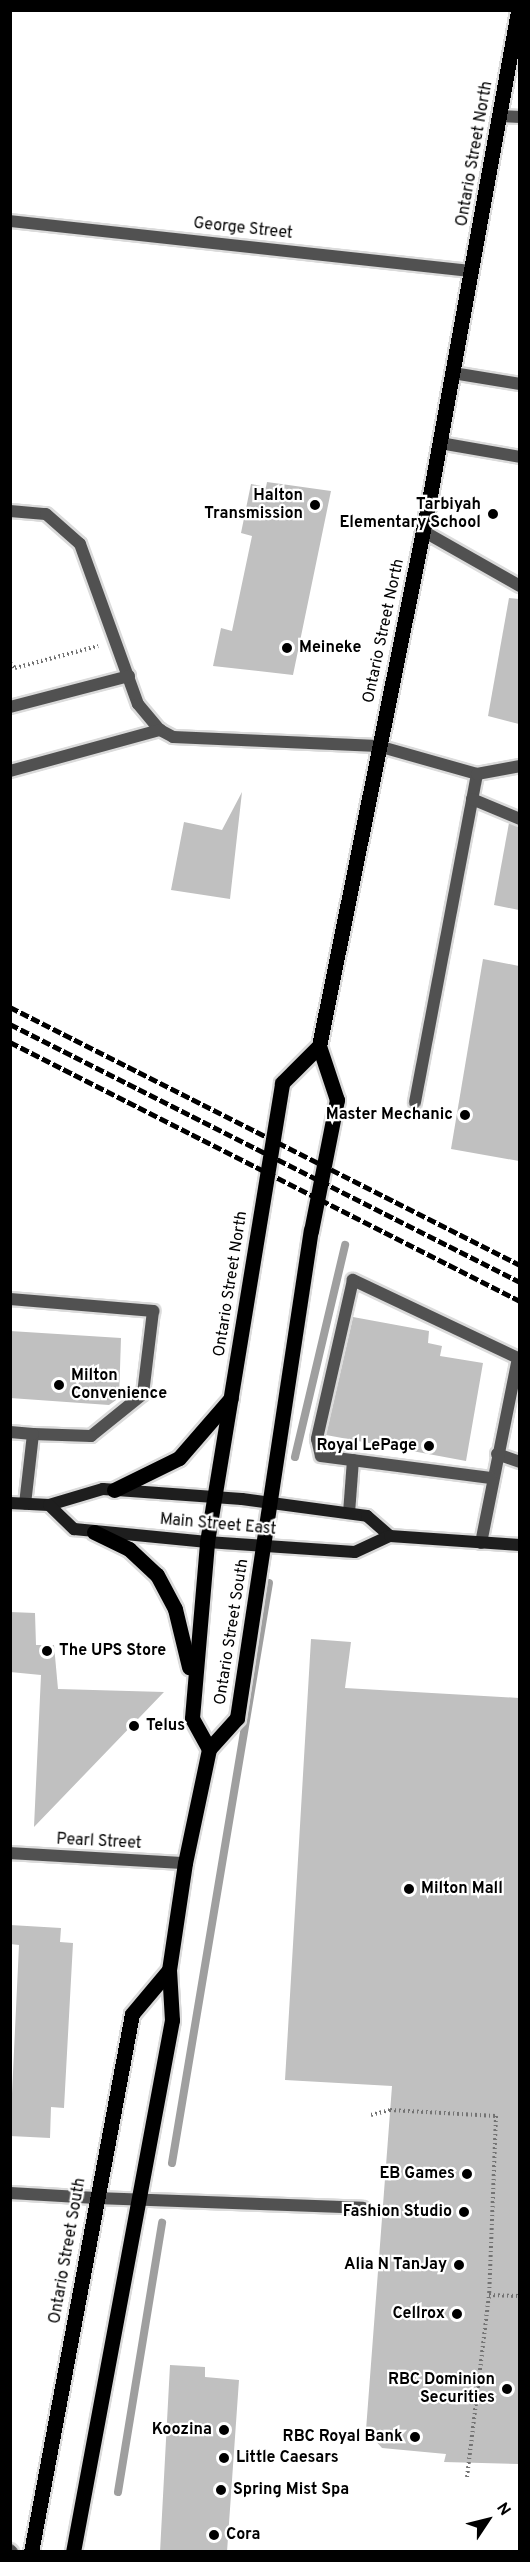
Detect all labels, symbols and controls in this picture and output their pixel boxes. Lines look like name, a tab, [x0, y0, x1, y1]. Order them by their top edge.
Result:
street label: Ontario Street North	[453, 80, 497, 228]
street label: George Street	[192, 214, 294, 244]
place label: Halton Transmission	[204, 486, 303, 524]
place label: Tarbiyah Elementary School	[339, 495, 481, 533]
marker: Halton Transmission	[308, 498, 322, 512]
marker: Tarbiyah Elementary School	[486, 507, 500, 521]
street label: Ontario Street North	[359, 557, 409, 705]
place label: Meineke	[299, 638, 361, 658]
marker: Meineke	[280, 641, 294, 655]
place label: Master Mechanic	[326, 1105, 453, 1125]
marker: Master Mechanic	[458, 1108, 472, 1122]
street label: Ontario Street North	[210, 1210, 252, 1358]
place label: Milton Convenience	[71, 1366, 167, 1404]
marker: Milton Convenience	[52, 1378, 66, 1392]
place label: Royal LePage	[317, 1436, 417, 1456]
marker: Royal LePage	[422, 1439, 436, 1453]
street label: Main Street East	[159, 1510, 277, 1540]
street label: Ontario Street South	[211, 1558, 253, 1706]
place label: The UPS Store	[59, 1641, 166, 1661]
marker: The UPS Store	[40, 1644, 54, 1658]
place label: Telus	[146, 1716, 185, 1736]
marker: Telus	[127, 1719, 141, 1733]
street label: Pearl Street	[56, 1830, 142, 1854]
place label: Milton Mall	[421, 1879, 503, 1899]
marker: Milton Mall	[402, 1882, 416, 1896]
place label: EB Games	[379, 2164, 455, 2184]
marker: EB Games	[460, 2167, 474, 2181]
street label: Ontario Street South	[46, 2177, 90, 2325]
place label: Fashion Studio	[343, 2202, 452, 2222]
marker: Fashion Studio	[457, 2205, 471, 2219]
place label: Alia N TanJay	[344, 2255, 447, 2275]
marker: Alia N TanJay	[452, 2258, 466, 2272]
place label: Cellrox	[392, 2304, 445, 2324]
marker: Cellrox	[450, 2307, 464, 2321]
place label: RBC Dominion Securities	[388, 2370, 495, 2408]
marker: RBC Dominion Securities	[500, 2382, 514, 2396]
place label: Koozina	[152, 2420, 212, 2440]
marker: Koozina	[217, 2423, 231, 2437]
place label: RBC Royal Bank	[283, 2427, 403, 2447]
marker: RBC Royal Bank	[408, 2430, 422, 2444]
place label: Little Caesars	[236, 2448, 339, 2468]
marker: Little Caesars	[217, 2451, 231, 2465]
place label: Spring Mist Spa	[233, 2480, 349, 2500]
marker: Spring Mist Spa	[214, 2483, 228, 2497]
north arrow	[458, 2490, 518, 2550]
text: N	[491, 2499, 514, 2520]
place label: Cora	[226, 2525, 260, 2545]
marker: Cora	[207, 2528, 221, 2542]

